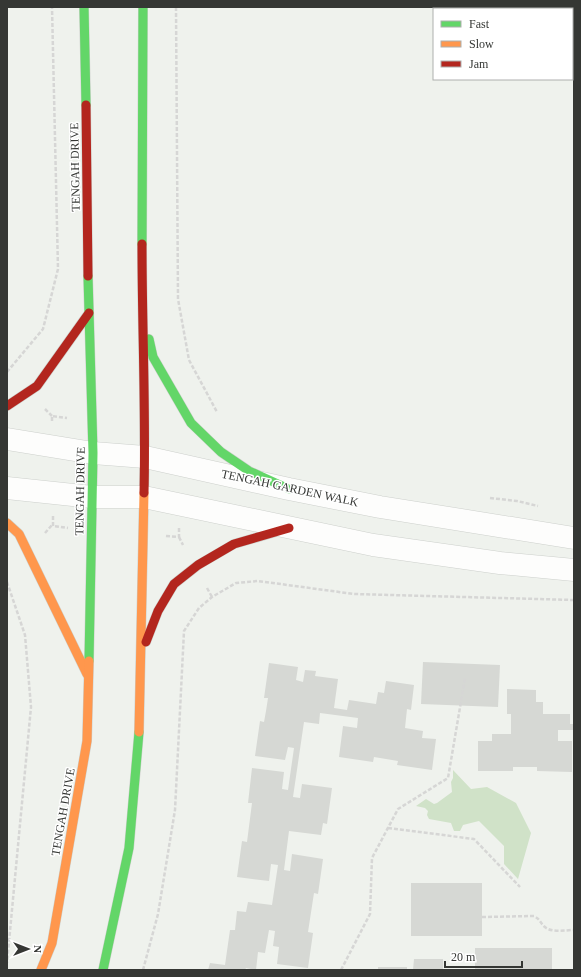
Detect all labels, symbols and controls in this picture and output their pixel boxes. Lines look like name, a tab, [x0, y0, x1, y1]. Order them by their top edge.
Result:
legend	[433, 8, 573, 80]
text: Fast	[469, 17, 490, 31]
text: Slow	[469, 37, 494, 51]
text: Jam	[469, 57, 489, 71]
street label: TENGAH DRIVE	[67, 122, 83, 212]
street label: TENGAH DRIVE	[72, 446, 88, 536]
street label: TENGAH GARDEN WALK	[220, 467, 360, 509]
street label: TENGAH DRIVE	[48, 767, 78, 857]
north arrow	[8, 929, 48, 969]
scale bar	[445, 943, 522, 969]
text: N	[32, 945, 44, 953]
text: 20 m	[451, 950, 476, 964]

